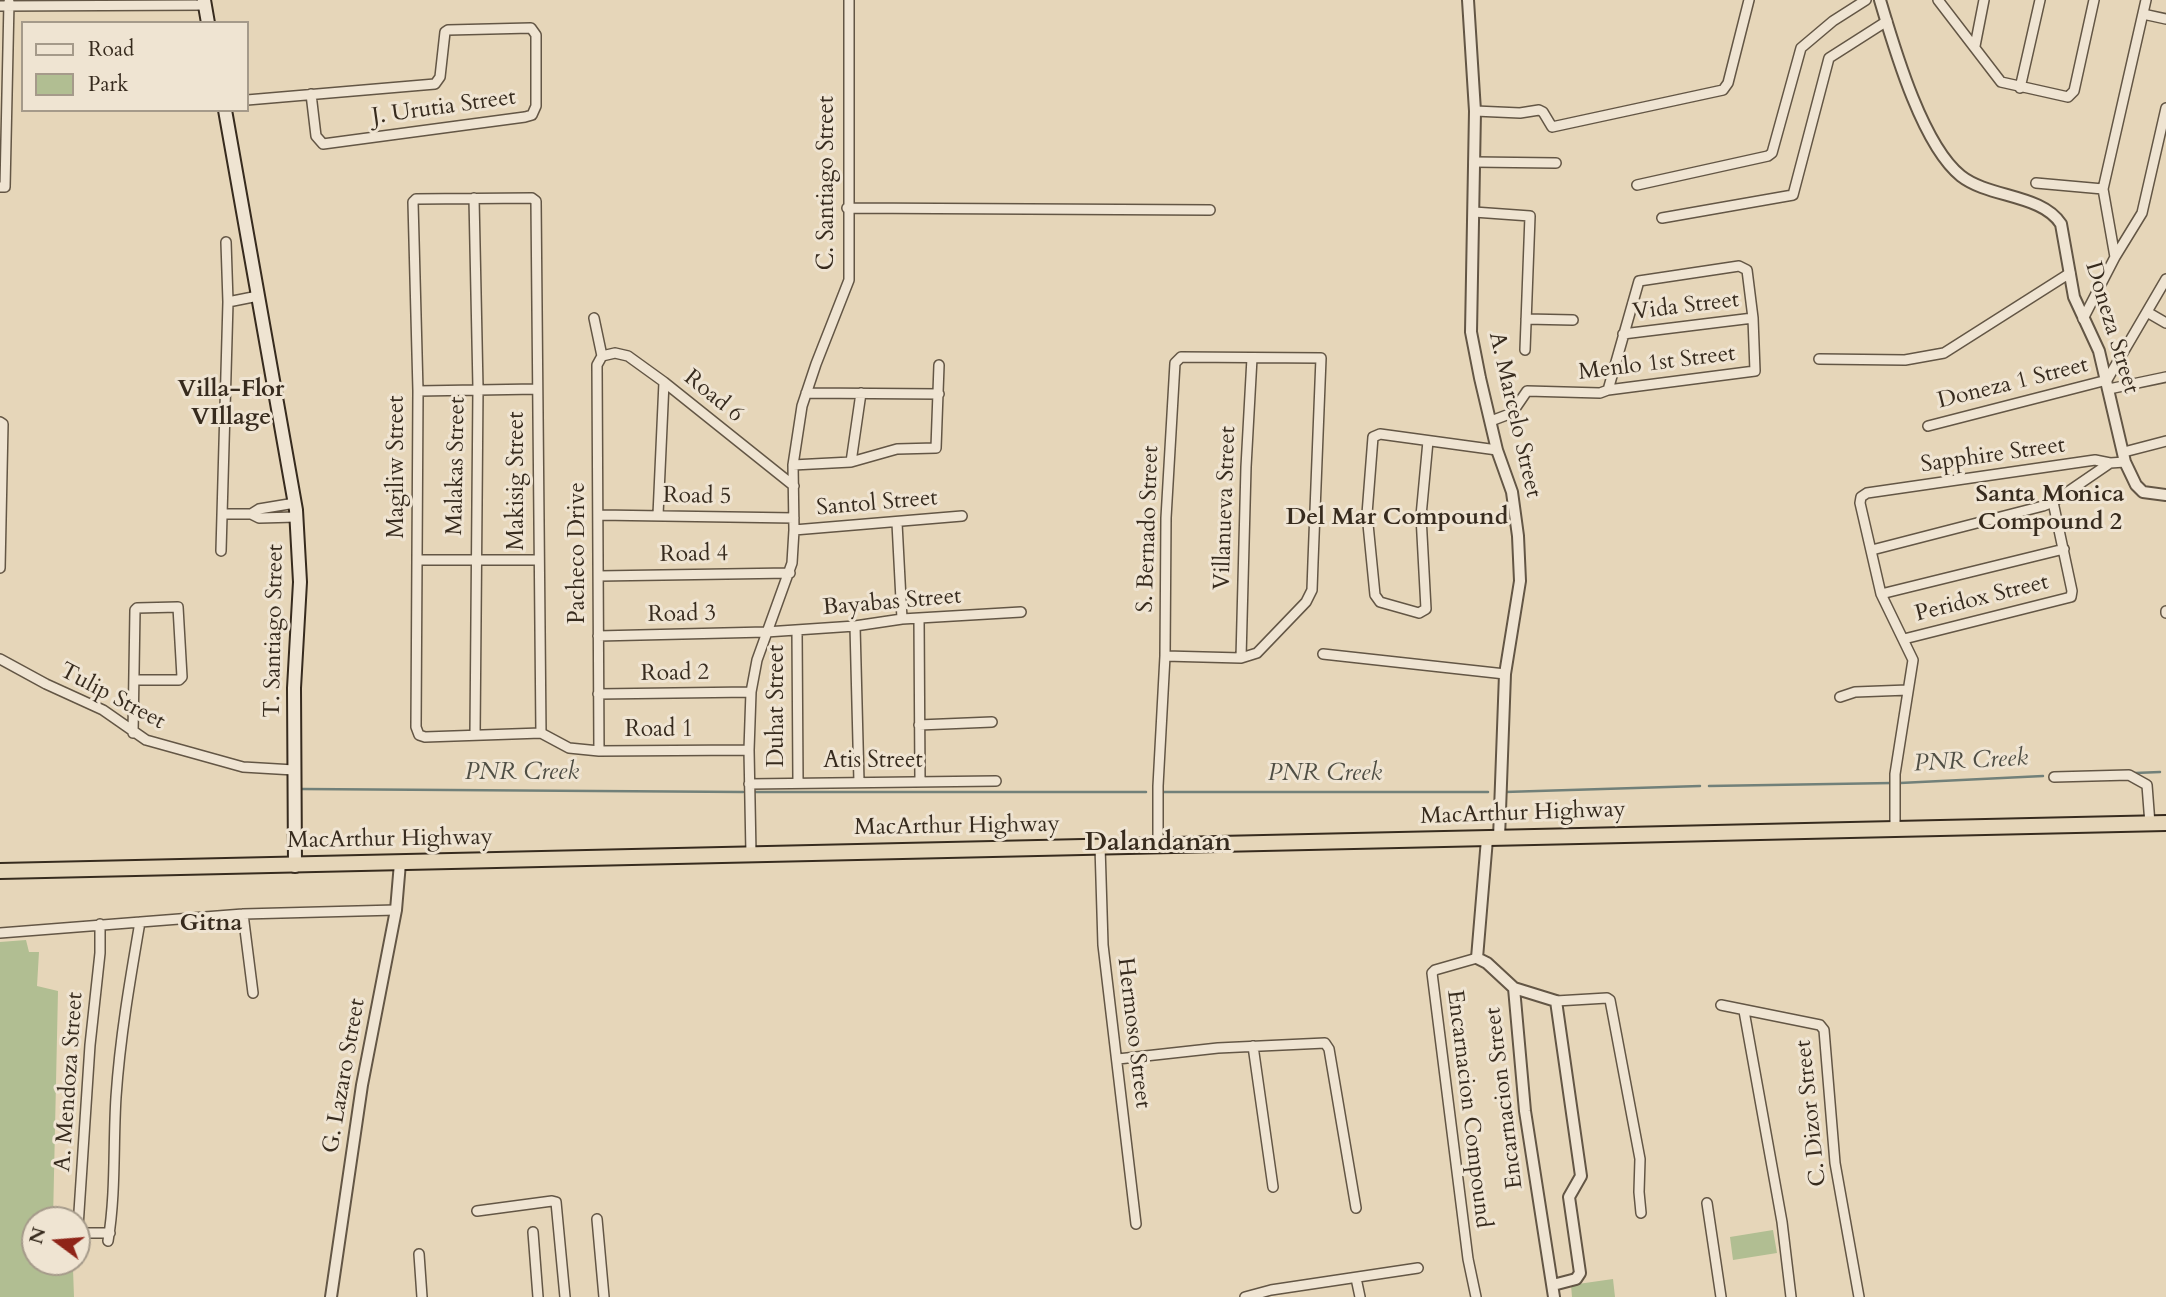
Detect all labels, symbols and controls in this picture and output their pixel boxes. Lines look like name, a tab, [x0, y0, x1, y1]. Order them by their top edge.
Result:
legend	[21, 21, 248, 112]
text: Road	[88, 35, 134, 64]
text: Park	[88, 70, 128, 99]
street label: J. Urutia Street	[370, 84, 518, 132]
street label: C. Santiago Street	[814, 96, 842, 270]
street label: Doneza Street	[2078, 259, 2144, 397]
street label: Vida Street	[1631, 287, 1741, 327]
street label: A. Marcelo Street	[1482, 330, 1546, 500]
street label: Menlo 1st Street	[1577, 341, 1737, 387]
street label: Doneza 1 Street	[1935, 352, 2091, 416]
street label: Road 6	[678, 365, 748, 429]
district label: Villa-Flor VIllage	[178, 376, 284, 432]
street label: Magiliw Street	[384, 395, 412, 539]
street label: Malakas Street	[442, 396, 472, 536]
street label: Makisig Street	[504, 412, 532, 550]
street label: Villanueva Street	[1209, 425, 1243, 591]
street label: Sapphire Street	[1919, 432, 2067, 480]
street label: S. Bernado Street	[1132, 445, 1166, 613]
district label: Santa Monica Compound 2	[1976, 481, 2124, 537]
street label: Pacheco Drive	[565, 482, 593, 624]
street label: Road 5	[663, 483, 731, 511]
street label: Santol Street	[815, 485, 939, 523]
district label: Del Mar Compound	[1286, 504, 1508, 532]
street label: Road 4	[660, 541, 728, 569]
street label: T. Santiago Street	[260, 544, 290, 718]
street label: Peridox Street	[1912, 569, 2052, 629]
street label: Bayabas Street	[821, 583, 963, 623]
street label: Road 3	[648, 601, 716, 629]
street label: Duhat Street	[764, 645, 792, 767]
street label: Tulip Street	[55, 658, 169, 736]
street label: Road 2	[641, 660, 709, 688]
street label: Road 1	[625, 717, 693, 745]
water label: PNR Creek	[1913, 745, 2029, 779]
street label: Atis Street	[823, 748, 923, 776]
water label: PNR Creek	[465, 759, 579, 787]
water label: PNR Creek	[1268, 760, 1382, 788]
street label: MacArthur Highway	[1420, 797, 1626, 831]
street label: MacArthur Highway	[854, 811, 1060, 843]
street label: MacArthur Highway	[287, 824, 493, 856]
district label: Dalandanan	[1085, 828, 1231, 860]
district label: Gitna	[180, 910, 242, 938]
street label: Hermoso Street	[1110, 956, 1156, 1110]
street label: Encarnacion Compound	[1440, 988, 1496, 1230]
street label: A. Mendoza Street	[50, 991, 90, 1173]
street label: G. Lazaro Street	[318, 996, 372, 1156]
street label: Encarnacion Street	[1480, 1005, 1530, 1191]
street label: C. Dizor Street	[1791, 1038, 1833, 1188]
north arrow	[21, 1206, 91, 1276]
text: N	[23, 1224, 53, 1247]

